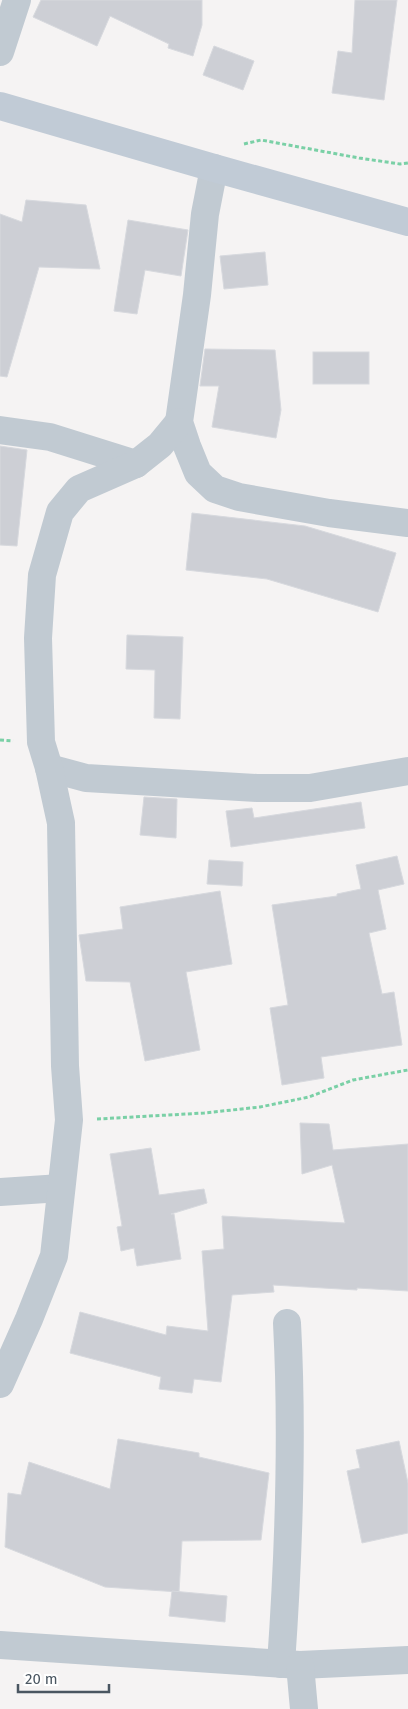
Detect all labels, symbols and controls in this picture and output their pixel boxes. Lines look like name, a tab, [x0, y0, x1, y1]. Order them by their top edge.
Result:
scale bar	[18, 1662, 109, 1694]
text: 20 m	[25, 1670, 58, 1688]

